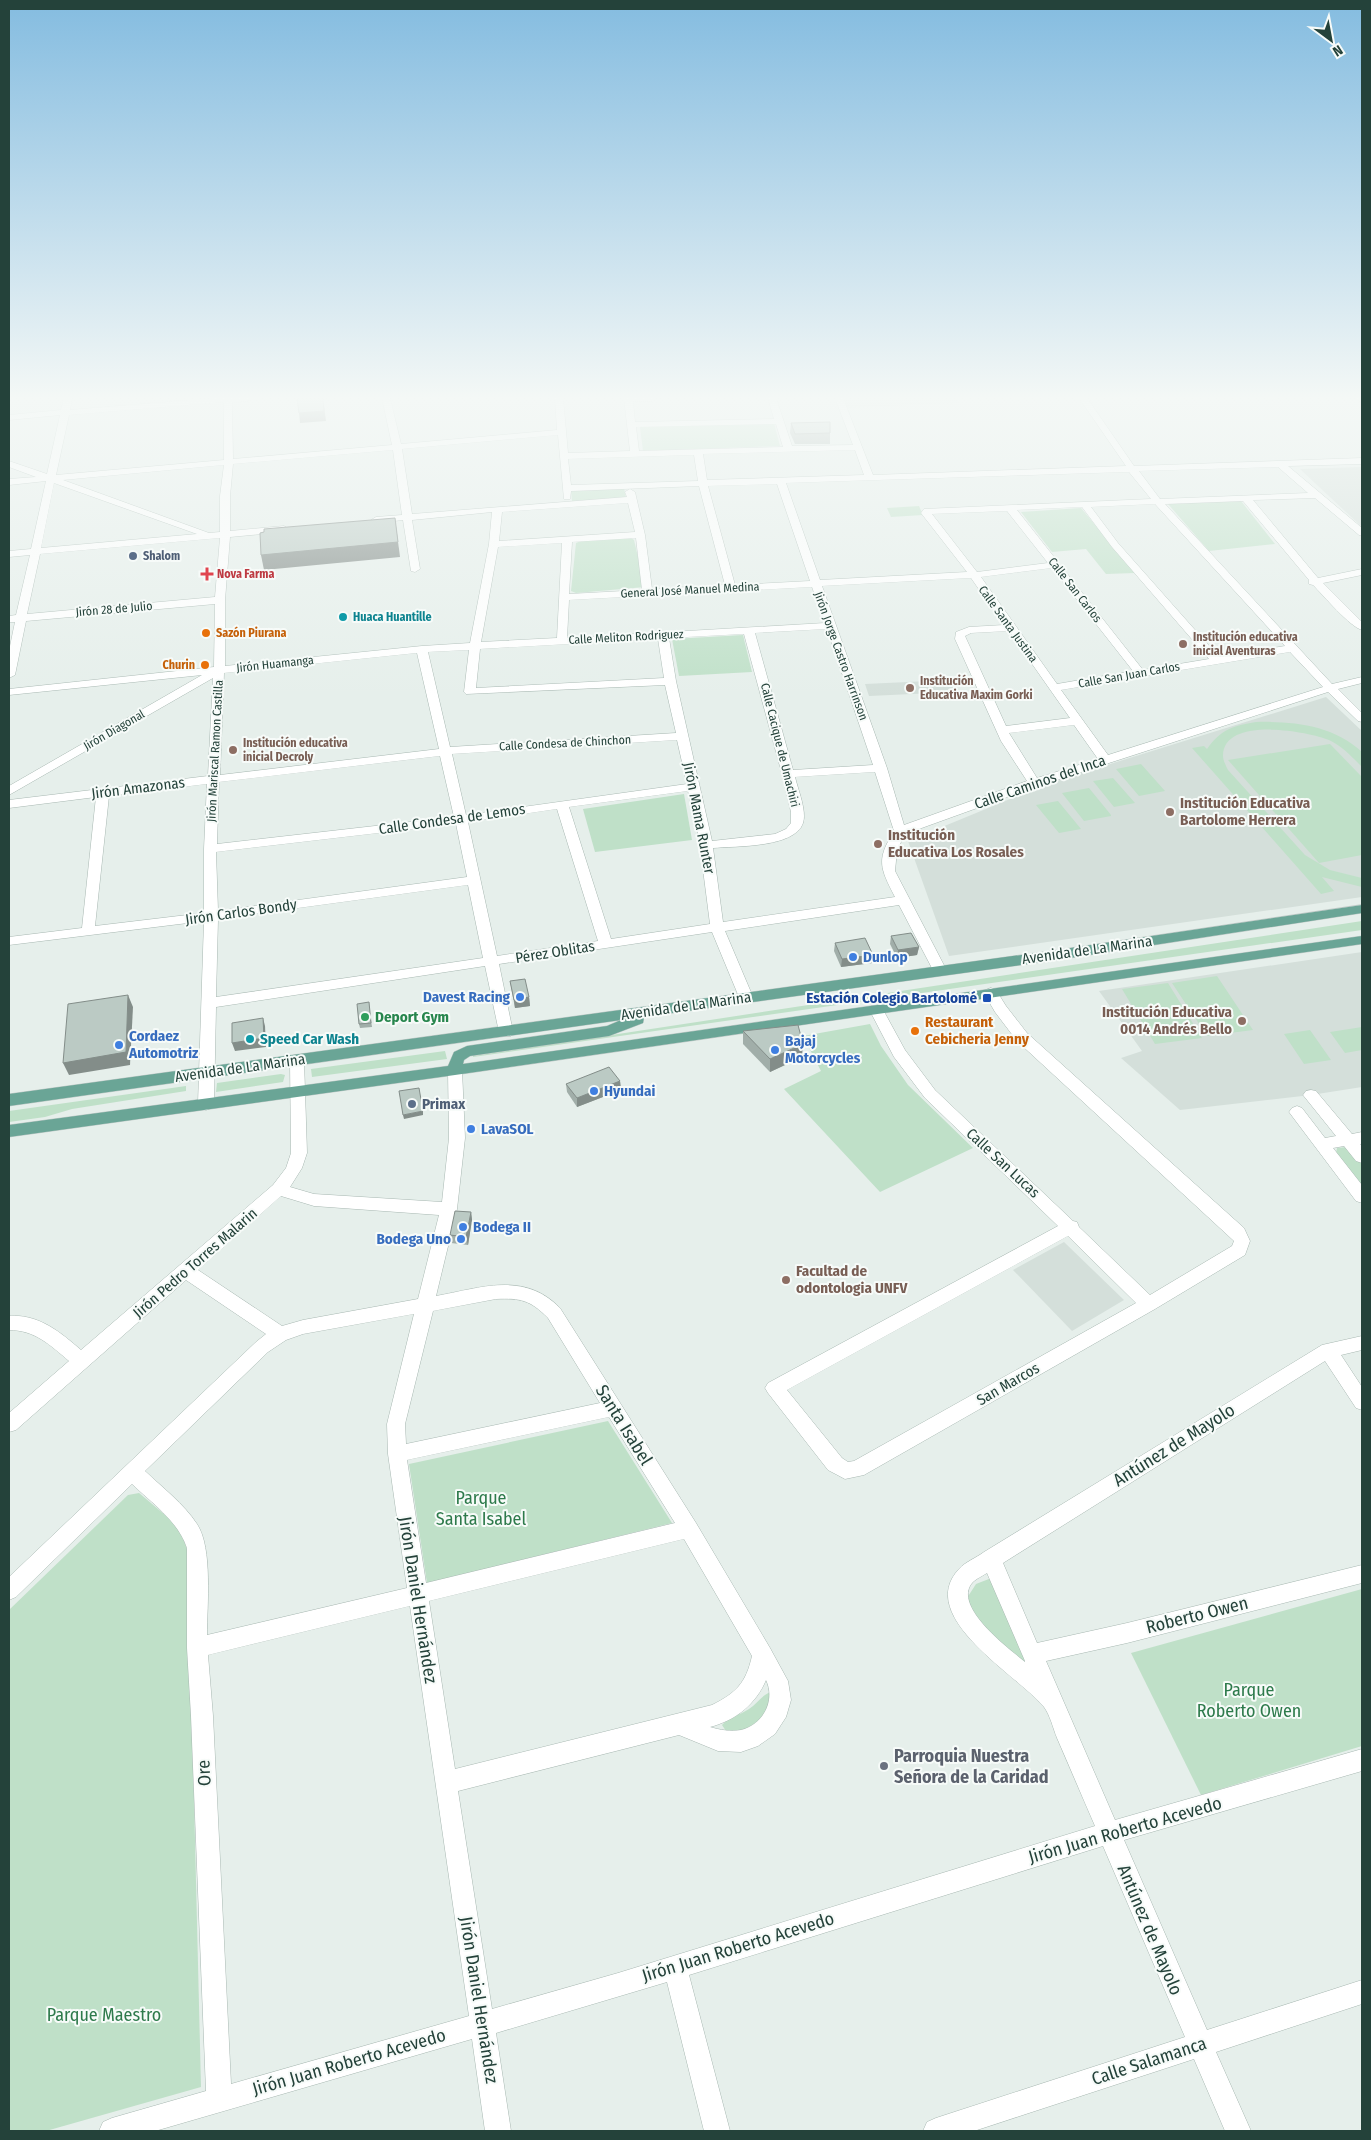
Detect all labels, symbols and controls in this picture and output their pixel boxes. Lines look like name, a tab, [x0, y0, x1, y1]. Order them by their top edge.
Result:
north arrow	[1306, 15, 1356, 65]
text: N	[1330, 41, 1346, 60]
place label: Shalom	[143, 549, 180, 563]
marker: Shalom	[127, 550, 139, 562]
street label: Calle San Carlos	[1045, 555, 1105, 625]
place label: Nova Farma	[217, 567, 274, 581]
marker: Nova Farma	[201, 568, 213, 580]
street label: General José Manuel Medina	[620, 579, 760, 601]
street label: Calle Santa Justina	[976, 583, 1041, 665]
street label: Jirón Jorge Castro Harrinson	[811, 590, 871, 722]
street label: Jirón 28 de Julio	[75, 599, 153, 619]
place label: Huaca Huantille	[353, 610, 432, 624]
marker: Huaca Huantille	[337, 611, 349, 623]
place label: Sazón Piurana	[216, 626, 286, 640]
marker: Sazón Piurana	[200, 627, 212, 639]
street label: Calle Meliton Rodriguez	[568, 627, 684, 647]
place label: Institución educativa inicial Aventuras	[1193, 630, 1298, 658]
marker: Institución educativa inicial Aventuras	[1177, 638, 1189, 650]
street label: Jirón Huamanga	[236, 653, 315, 675]
place label: Churin	[163, 658, 195, 672]
marker: Churin	[199, 659, 211, 671]
street label: Calle San Juan Carlos	[1077, 659, 1181, 691]
place label: Institución Educativa Maxim Gorki	[920, 674, 1033, 702]
street label: Jirón Mariscal Ramon Castilla	[204, 680, 226, 822]
street label: Calle Cacique de Umachiri	[758, 682, 802, 808]
marker: Institución Educativa Maxim Gorki	[904, 682, 916, 694]
street label: Jirón Diagonal	[81, 707, 147, 753]
street label: Calle Condesa de Chinchon	[499, 733, 631, 753]
place label: Institución educativa inicial Decroly	[243, 736, 348, 764]
marker: Institución educativa inicial Decroly	[227, 744, 239, 756]
street label: Calle Caminos del Inca	[972, 751, 1108, 813]
street label: Jirón Mama Runter	[679, 760, 719, 876]
street label: Jirón Amazonas	[90, 773, 186, 803]
place label: Institución Educativa Bartolome Herrera	[1180, 794, 1311, 829]
street label: Calle Condesa de Lemos	[378, 800, 526, 838]
marker: Institución Educativa Bartolome Herrera	[1164, 806, 1176, 818]
place label: Institución Educativa Los Rosales	[888, 826, 1024, 861]
marker: Institución Educativa Los Rosales	[872, 838, 884, 850]
street label: Jirón Carlos Bondy	[184, 895, 298, 929]
street label: Avenida de La Marina	[1021, 932, 1153, 968]
street label: Pérez Oblitas	[514, 937, 596, 967]
place label: Dunlop	[863, 948, 908, 966]
marker: Dunlop	[847, 951, 859, 963]
place label: Davest Racing	[423, 988, 511, 1006]
street label: Avenida de La Marina	[620, 988, 752, 1024]
place label: Estación Colegio Bartolomé	[806, 989, 977, 1007]
marker: Davest Racing	[514, 991, 526, 1003]
marker: Estación Colegio Bartolomé	[981, 992, 993, 1004]
place label: Institución Educativa 0014 Andrés Bello	[1102, 1003, 1233, 1038]
place label: Deport Gym	[375, 1008, 449, 1026]
marker: Deport Gym	[359, 1011, 371, 1023]
place label: Restaurant Cebicheria Jenny	[925, 1013, 1030, 1048]
marker: Institución Educativa 0014 Andrés Bello	[1236, 1015, 1248, 1027]
marker: Restaurant Cebicheria Jenny	[909, 1025, 921, 1037]
place label: Cordaez Automotriz	[128, 1027, 199, 1062]
place label: Speed Car Wash	[260, 1030, 359, 1048]
place label: Bajaj Motorcycles	[785, 1032, 861, 1067]
marker: Speed Car Wash	[244, 1033, 256, 1045]
marker: Cordaez Automotriz	[113, 1039, 125, 1051]
marker: Bajaj Motorcycles	[769, 1044, 781, 1056]
street label: Avenida de La Marina	[174, 1050, 306, 1086]
place label: Hyundai	[604, 1082, 655, 1100]
marker: Hyundai	[588, 1085, 600, 1097]
place label: Primax	[422, 1095, 466, 1113]
marker: Primax	[406, 1098, 418, 1110]
place label: LavaSOL	[481, 1120, 534, 1138]
marker: LavaSOL	[465, 1123, 477, 1135]
street label: Calle San Lucas	[963, 1124, 1043, 1202]
street label: Jirón Pedro Torres Malarin	[129, 1204, 261, 1322]
place label: Bodega II	[473, 1218, 531, 1236]
marker: Bodega II	[457, 1221, 469, 1233]
place label: Bodega Uno	[376, 1230, 451, 1248]
marker: Bodega Uno	[455, 1233, 467, 1245]
place label: Facultad de odontologia UNFV	[796, 1262, 908, 1297]
marker: Facultad de odontologia UNFV	[780, 1274, 792, 1286]
street label: San Marcos	[973, 1359, 1043, 1409]
street label: Santa Isabel	[591, 1381, 657, 1469]
street label: Antúnez de Mayolo	[1109, 1399, 1239, 1491]
park label: Parque Santa Isabel	[436, 1487, 526, 1530]
street label: Jirón Daniel Hernández	[394, 1515, 442, 1685]
street label: Roberto Owen	[1144, 1592, 1250, 1638]
park label: Parque Roberto Owen	[1197, 1679, 1301, 1722]
place label: Parroquia Nuestra Señora de la Caridad	[894, 1745, 1048, 1788]
street label: Ore	[192, 1759, 216, 1787]
marker: Parroquia Nuestra Señora de la Caridad	[878, 1760, 890, 1772]
street label: Jirón Juan Roberto Acevedo	[1026, 1792, 1224, 1868]
street label: Antúnez de Mayolo	[1113, 1861, 1187, 1999]
street label: Jirón Juan Roberto Acevedo	[639, 1907, 837, 1987]
street label: Jirón Daniel Hernández	[455, 1915, 503, 2085]
park label: Parque Maestro	[47, 2004, 161, 2026]
street label: Jirón Juan Roberto Acevedo	[250, 2024, 448, 2100]
street label: Calle Salamanca	[1089, 2032, 1209, 2090]

